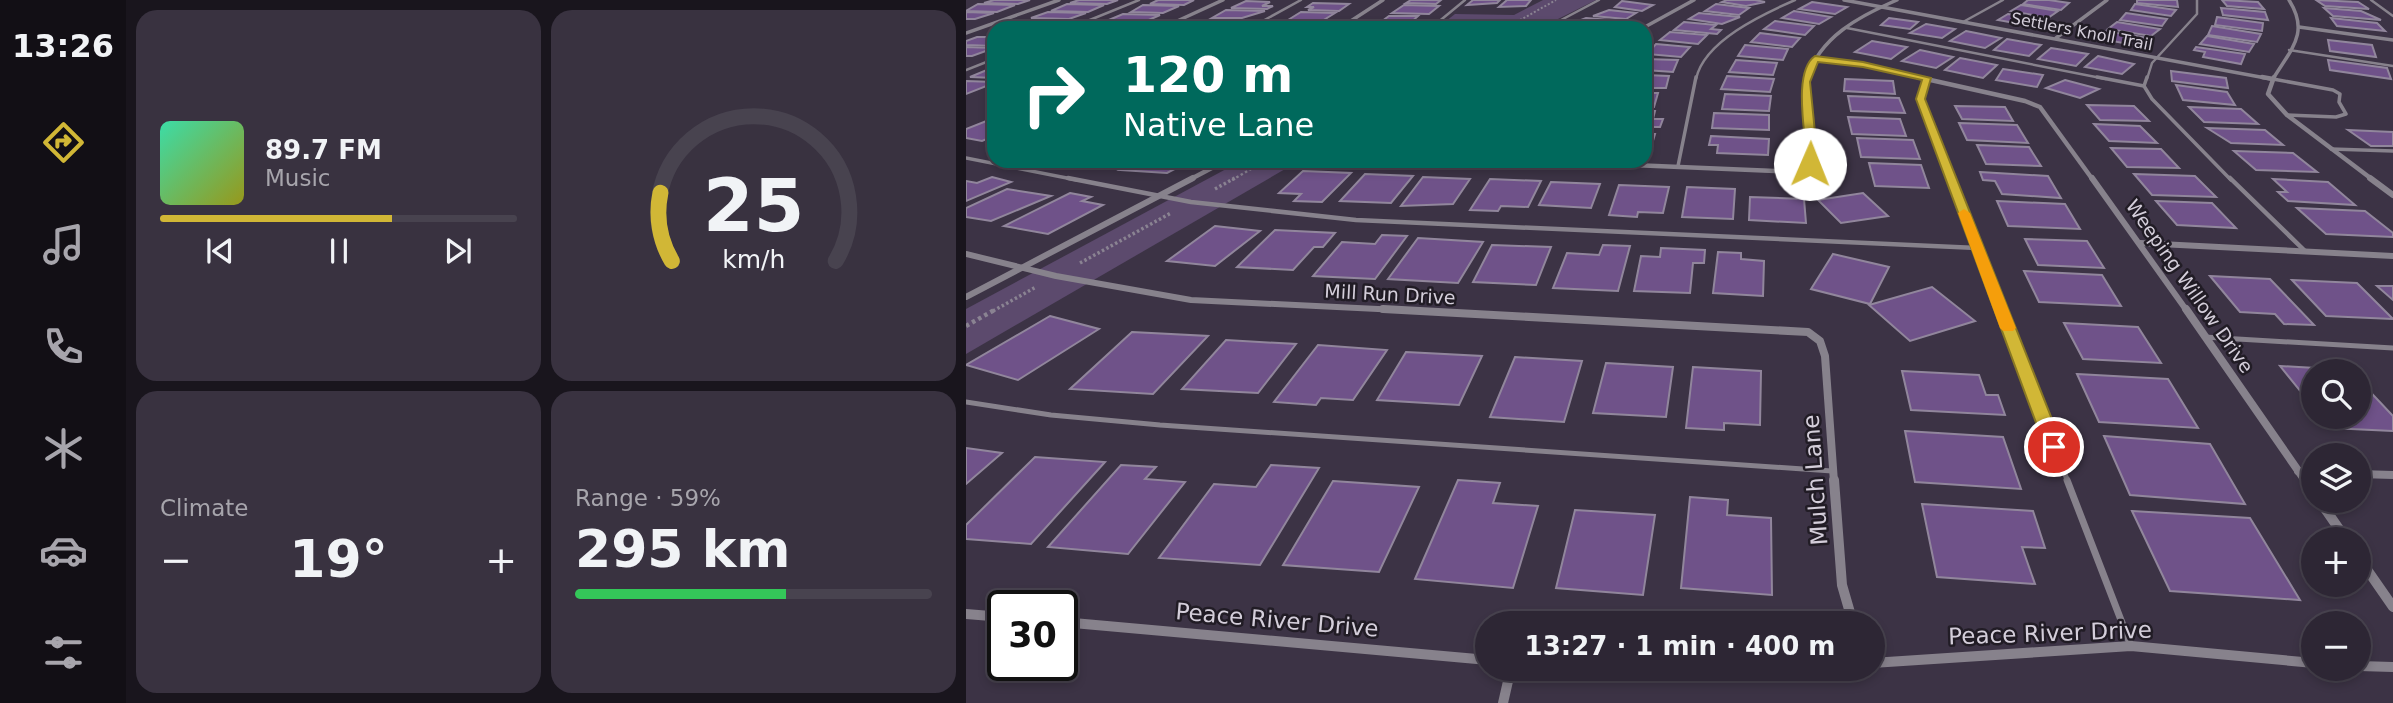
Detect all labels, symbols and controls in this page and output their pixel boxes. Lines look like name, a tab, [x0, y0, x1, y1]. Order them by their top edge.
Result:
street label: Settlers Knoll Trail	[2009, 8, 2154, 55]
text: 13:26	[12, 27, 114, 65]
text: 120 m	[1123, 47, 1293, 104]
icon: right	[1008, 49, 1099, 140]
text: Native Lane	[1123, 106, 1314, 144]
icon: directions	[39, 118, 88, 167]
position arrow	[1773, 127, 1847, 201]
text: 89.7 FM	[265, 135, 382, 165]
text: 25	[703, 164, 804, 249]
text: Music	[265, 165, 330, 191]
street label: Weeping Willow Drive	[2122, 195, 2258, 377]
icon: music	[39, 220, 88, 269]
icon: previous	[201, 232, 239, 270]
icon: pause	[320, 232, 358, 270]
icon: next	[439, 232, 477, 270]
text: km/h	[722, 245, 785, 274]
street label: Mill Run Drive	[1324, 280, 1456, 308]
icon: phone	[39, 322, 88, 371]
map controls	[2301, 359, 2371, 681]
button: search	[2301, 359, 2371, 429]
street label: Mulch Lane	[1797, 414, 1833, 546]
pin	[2024, 417, 2084, 477]
icon: climate	[39, 424, 88, 473]
icon: arrive	[2035, 428, 2073, 466]
button: layers	[2301, 443, 2371, 513]
text: Range · 59%	[575, 485, 721, 511]
text: Climate	[160, 495, 249, 521]
text: 295 km	[575, 519, 790, 579]
icon: car	[39, 526, 88, 575]
button: +	[2301, 527, 2371, 597]
text: 19°	[289, 529, 388, 589]
text: −	[160, 538, 192, 582]
text: +	[485, 538, 517, 582]
speed limit sign: 30	[987, 590, 1078, 681]
street label: Peace River Drive	[1174, 598, 1380, 642]
button: −	[2301, 611, 2371, 681]
street label: Peace River Drive	[1948, 616, 2152, 650]
icon: filters	[39, 628, 88, 677]
text: 13:27 · 1 min · 400 m	[1525, 631, 1835, 661]

